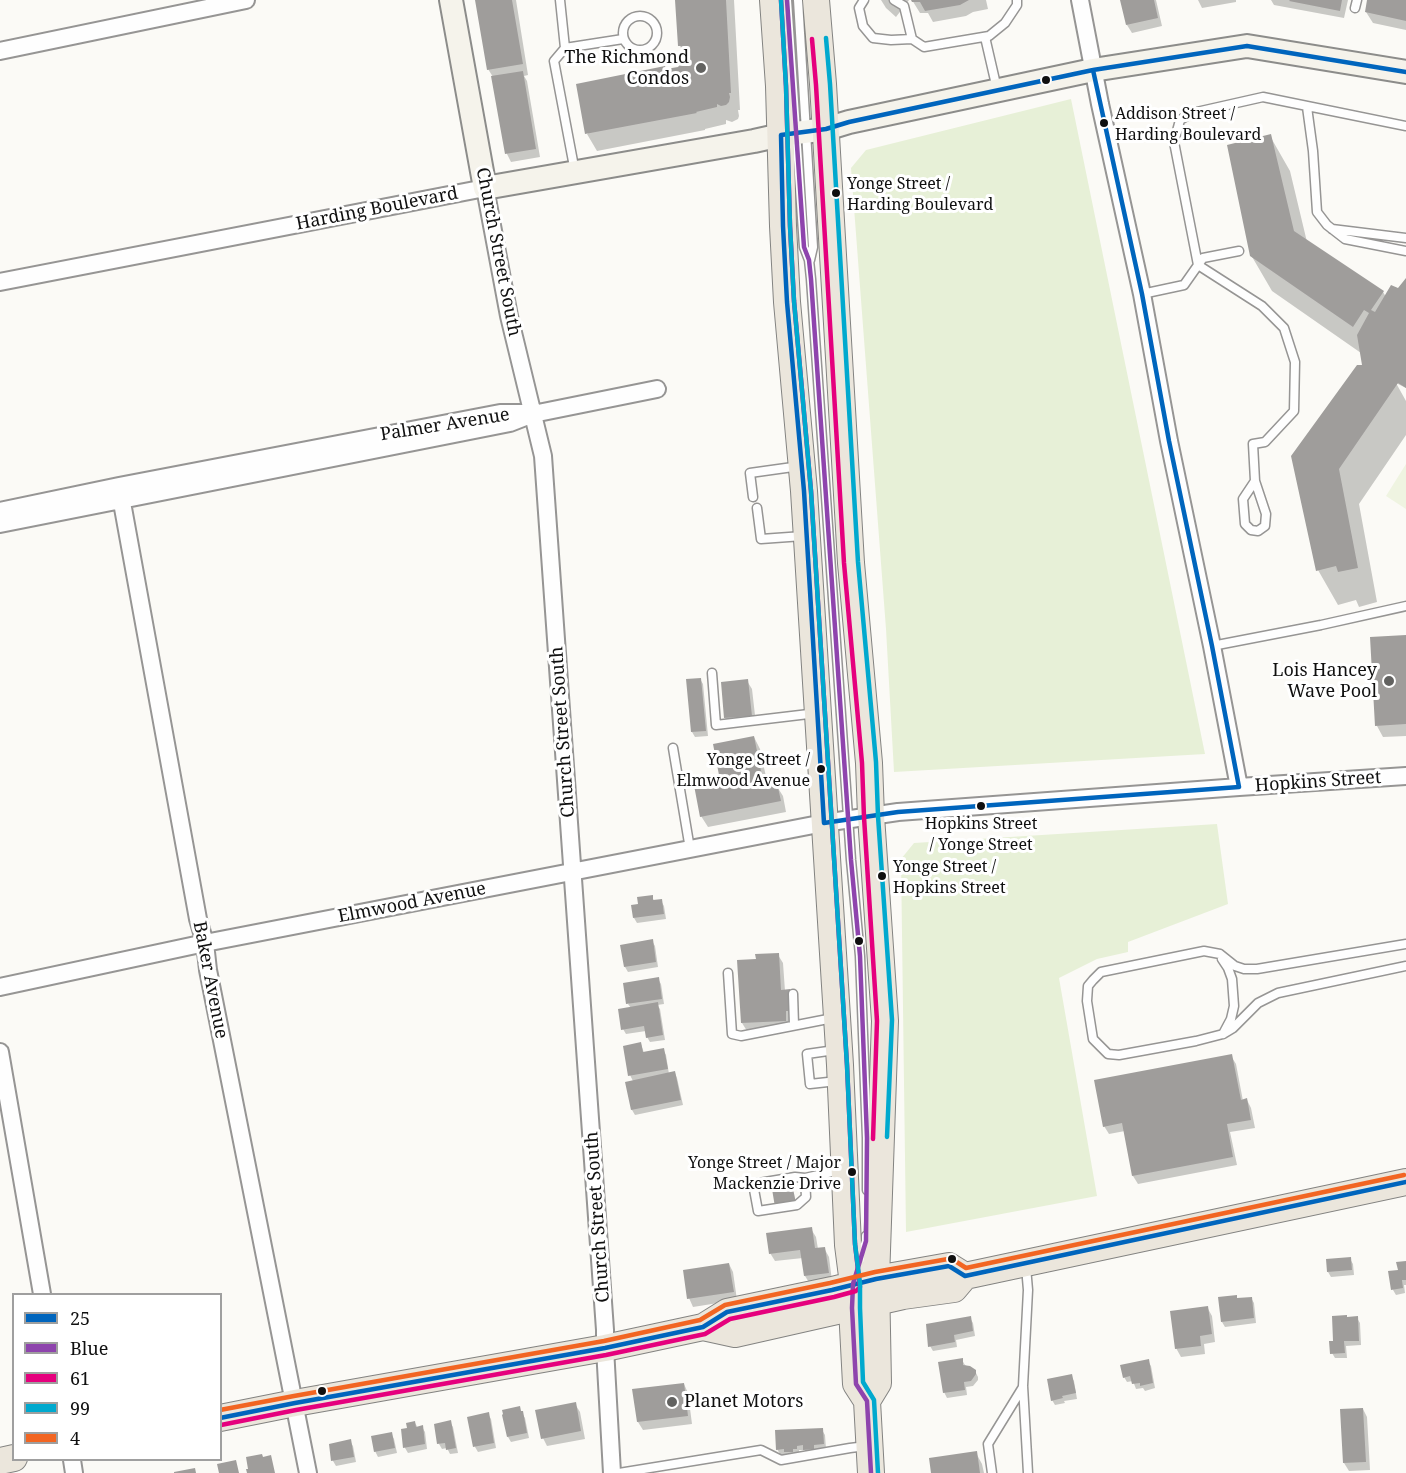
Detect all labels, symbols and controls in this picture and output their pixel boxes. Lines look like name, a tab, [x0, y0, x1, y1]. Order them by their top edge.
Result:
place label: The Richmond Condos	[564, 47, 689, 90]
marker: The Richmond Condos	[694, 61, 708, 75]
unlabelled marker	[1040, 74, 1052, 86]
place label: Addison Street / Harding Boulevard	[1115, 104, 1261, 142]
marker: Addison Street / Harding Boulevard	[1098, 117, 1110, 129]
street label: Church Street South	[471, 166, 525, 338]
place label: Yonge Street / Harding Boulevard	[847, 174, 993, 212]
street label: Harding Boulevard	[294, 183, 460, 235]
marker: Yonge Street / Harding Boulevard	[830, 187, 842, 199]
street label: Palmer Avenue	[379, 404, 511, 446]
street label: Church Street South	[546, 646, 580, 818]
place label: Lois Hancey Wave Pool	[1272, 660, 1377, 702]
marker: Lois Hancey Wave Pool	[1382, 674, 1396, 688]
place label: Yonge Street / Elmwood Avenue	[677, 750, 810, 788]
marker: Yonge Street / Elmwood Avenue	[815, 763, 827, 775]
street label: Hopkins Street	[1254, 767, 1382, 797]
marker: Hopkins Street / Yonge Street	[975, 800, 987, 812]
place label: Hopkins Street / Yonge Street	[925, 814, 1037, 852]
place label: Yonge Street / Hopkins Street	[893, 857, 1006, 895]
marker: Yonge Street / Hopkins Street	[876, 870, 888, 882]
street label: Elmwood Avenue	[336, 878, 488, 928]
street label: Baker Avenue	[188, 919, 232, 1041]
unlabelled marker	[853, 935, 865, 947]
street label: Church Street South	[581, 1131, 615, 1303]
place label: Yonge Street / Major Mackenzie Drive	[688, 1153, 841, 1191]
marker: Yonge Street / Major Mackenzie Drive	[846, 1166, 858, 1178]
unlabelled marker	[946, 1253, 958, 1265]
legend	[12, 1293, 222, 1461]
text: 25	[70, 1306, 90, 1330]
text: Blue	[70, 1336, 108, 1360]
text: 61	[70, 1366, 90, 1390]
unlabelled marker	[316, 1385, 328, 1397]
place label: Planet Motors	[684, 1391, 803, 1413]
marker: Planet Motors	[665, 1395, 679, 1409]
text: 99	[70, 1396, 90, 1420]
text: 4	[70, 1426, 80, 1450]

